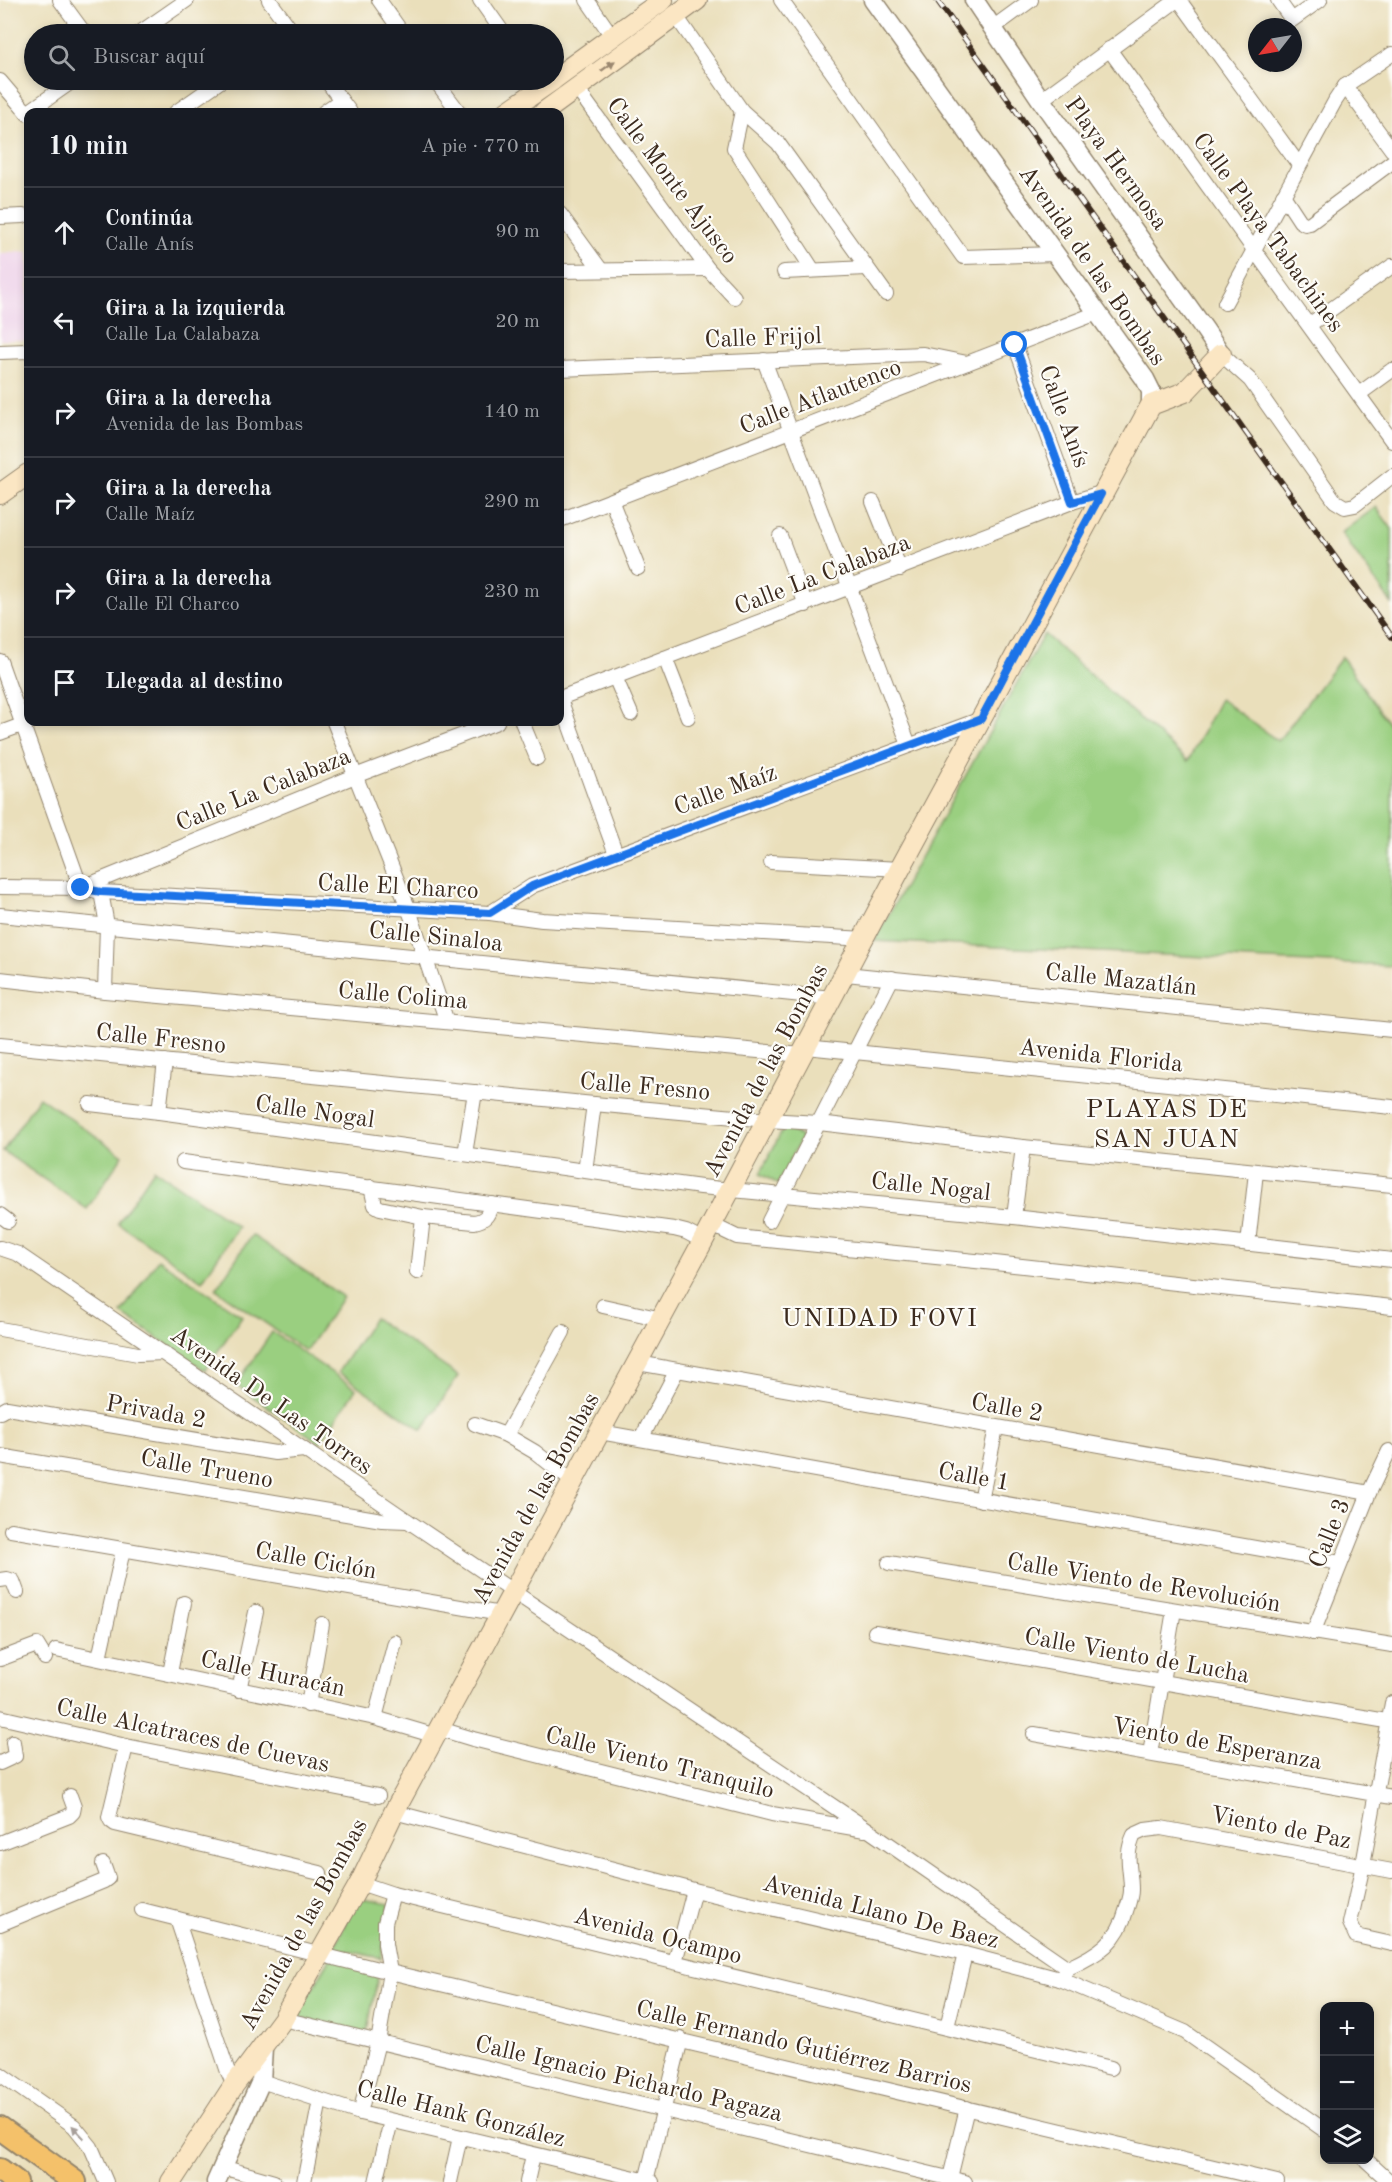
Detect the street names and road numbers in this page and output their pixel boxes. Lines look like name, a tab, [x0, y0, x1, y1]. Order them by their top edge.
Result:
street label: Playa Hermosa	[1059, 93, 1172, 235]
street label: Calle Monte Ajusco	[601, 94, 742, 269]
street label: Calle Playa Tabachines	[1187, 129, 1348, 337]
street label: Avenida de las Bombas	[1013, 162, 1169, 370]
street label: Calle Frijol	[704, 325, 822, 353]
street label: Calle Atlautenco	[736, 356, 905, 440]
street label: Calle Anís	[1034, 362, 1093, 471]
street label: Calle La Calabaza	[732, 531, 914, 620]
street label: Calle La Calabaza	[173, 745, 355, 837]
street label: Calle Maíz	[671, 761, 780, 821]
street label: Calle El Charco	[317, 872, 479, 904]
street label: Calle Sinaloa	[367, 919, 504, 957]
street label: Avenida de las Bombas	[700, 960, 833, 1182]
street label: Calle Mazatlán	[1044, 961, 1198, 1001]
street label: Calle Colima	[337, 979, 469, 1015]
street label: Calle Fresno	[94, 1021, 227, 1059]
street label: Avenida Florida	[1017, 1036, 1184, 1078]
street label: Calle Fresno	[579, 1070, 711, 1106]
street label: Calle Nogal	[253, 1093, 376, 1133]
street label: Calle Nogal	[870, 1170, 992, 1206]
street label: Avenida De Las Torres	[166, 1323, 376, 1480]
street label: Avenida de las Bombas	[469, 1389, 605, 1609]
street label: Calle 2	[969, 1391, 1044, 1427]
street label: Privada 2	[104, 1392, 208, 1434]
street label: Calle Trueno	[138, 1446, 275, 1493]
street label: Calle 1	[936, 1460, 1011, 1496]
street label: Calle 3	[1306, 1496, 1356, 1572]
street label: Calle Ciclón	[253, 1539, 378, 1584]
street label: Calle Viento de Revolución	[1005, 1550, 1282, 1617]
street label: Calle Viento de Lucha	[1022, 1625, 1251, 1689]
street label: Calle Huracán	[198, 1648, 347, 1702]
street label: Calle Alcatraces de Cuevas	[54, 1696, 332, 1778]
street label: Viento de Esperanza	[1110, 1715, 1324, 1775]
street label: Calle Viento Tranquilo	[543, 1724, 777, 1804]
street label: Viento de Paz	[1208, 1804, 1353, 1854]
street label: Avenida de las Bombas	[237, 1815, 373, 2035]
street label: Avenida Llano De Baez	[760, 1872, 1001, 1954]
street label: Avenida Ocampo	[571, 1904, 744, 1969]
street label: Calle Fernando Gutiérrez Barrios	[633, 1998, 974, 2098]
street label: Calle Ignacio Pichardo Pagaza	[472, 2033, 785, 2127]
street label: Calle Hank González	[354, 2077, 567, 2152]

